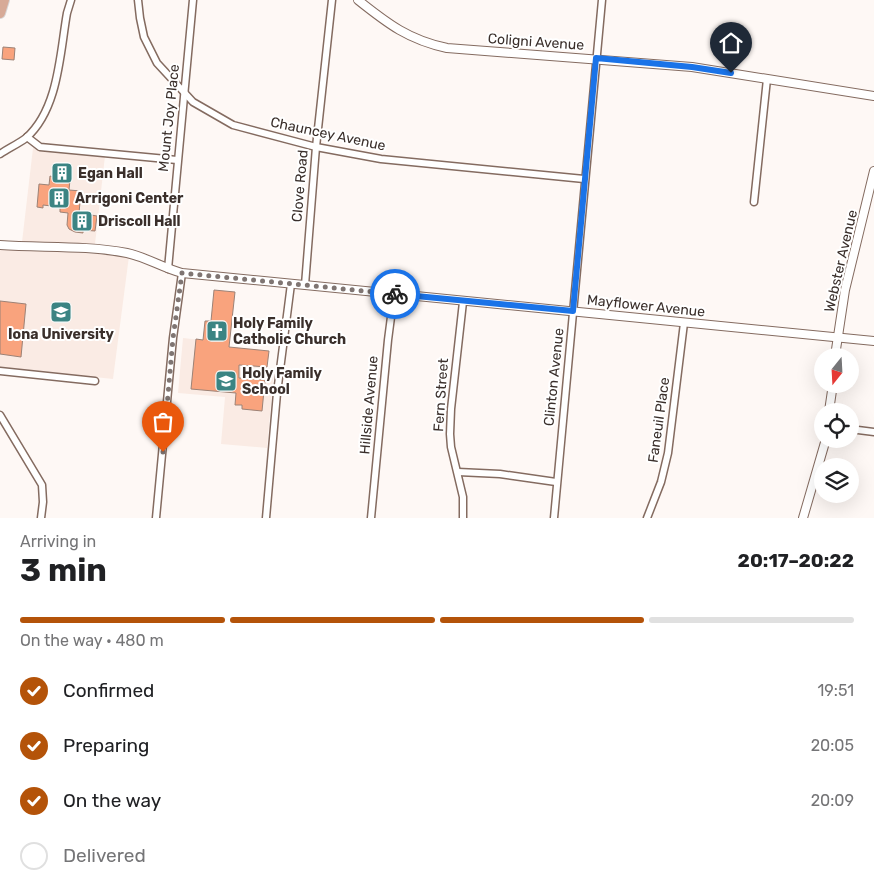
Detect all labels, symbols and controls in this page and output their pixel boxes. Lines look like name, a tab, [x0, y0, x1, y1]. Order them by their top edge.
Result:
pin	[710, 22, 752, 73]
icon: home	[717, 29, 745, 57]
street label: Coligni Avenue	[487, 30, 585, 54]
street label: Mount Joy Place	[155, 63, 183, 173]
street label: Chauncey Avenue	[269, 113, 387, 155]
street label: Clove Road	[288, 149, 312, 223]
building icon: Egan Hall	[50, 161, 74, 185]
place label: Egan Hall	[78, 165, 143, 182]
building icon: Arrigoni Center	[47, 186, 71, 210]
place label: Arrigoni Center	[75, 190, 184, 207]
street label: Webster Avenue	[821, 208, 861, 314]
building icon: Driscoll Hall	[70, 209, 94, 233]
place label: Driscoll Hall	[98, 213, 181, 230]
courier	[370, 269, 420, 319]
icon: bike	[381, 280, 409, 308]
street label: Mayflower Avenue	[586, 291, 706, 321]
school or university icon: Iona University	[49, 300, 73, 324]
place label: Holy Family Catholic Church	[233, 315, 346, 348]
church icon: Holy Family Catholic Church	[205, 319, 229, 343]
place label: Iona University	[8, 326, 115, 343]
street label: Clinton Avenue	[540, 327, 568, 427]
north arrow	[814, 348, 859, 392]
map controls	[814, 348, 859, 503]
street label: Hillside Avenue	[356, 355, 382, 455]
street label: Fern Street	[430, 357, 452, 432]
place label: Holy Family School	[242, 365, 322, 398]
school or university icon: Holy Family School	[214, 369, 238, 393]
street label: Faneuil Place	[645, 376, 673, 464]
pin	[142, 401, 184, 452]
button: locate	[814, 403, 859, 448]
icon: bag	[149, 408, 177, 436]
button: layers	[814, 458, 859, 503]
text: Arriving in	[20, 532, 96, 551]
text: 20:17–20:22	[738, 549, 854, 572]
text: 3 min	[20, 551, 107, 589]
text: On the way · 480 m	[20, 631, 164, 650]
icon: check	[20, 677, 48, 705]
text: Confirmed	[63, 679, 154, 702]
text: 19:51	[817, 681, 854, 700]
icon: check	[20, 732, 48, 760]
text: Preparing	[63, 734, 149, 757]
text: 20:05	[811, 736, 854, 755]
icon: check	[20, 787, 48, 815]
text: On the way	[63, 789, 161, 812]
text: 20:09	[811, 791, 854, 810]
text: Delivered	[63, 844, 146, 867]

